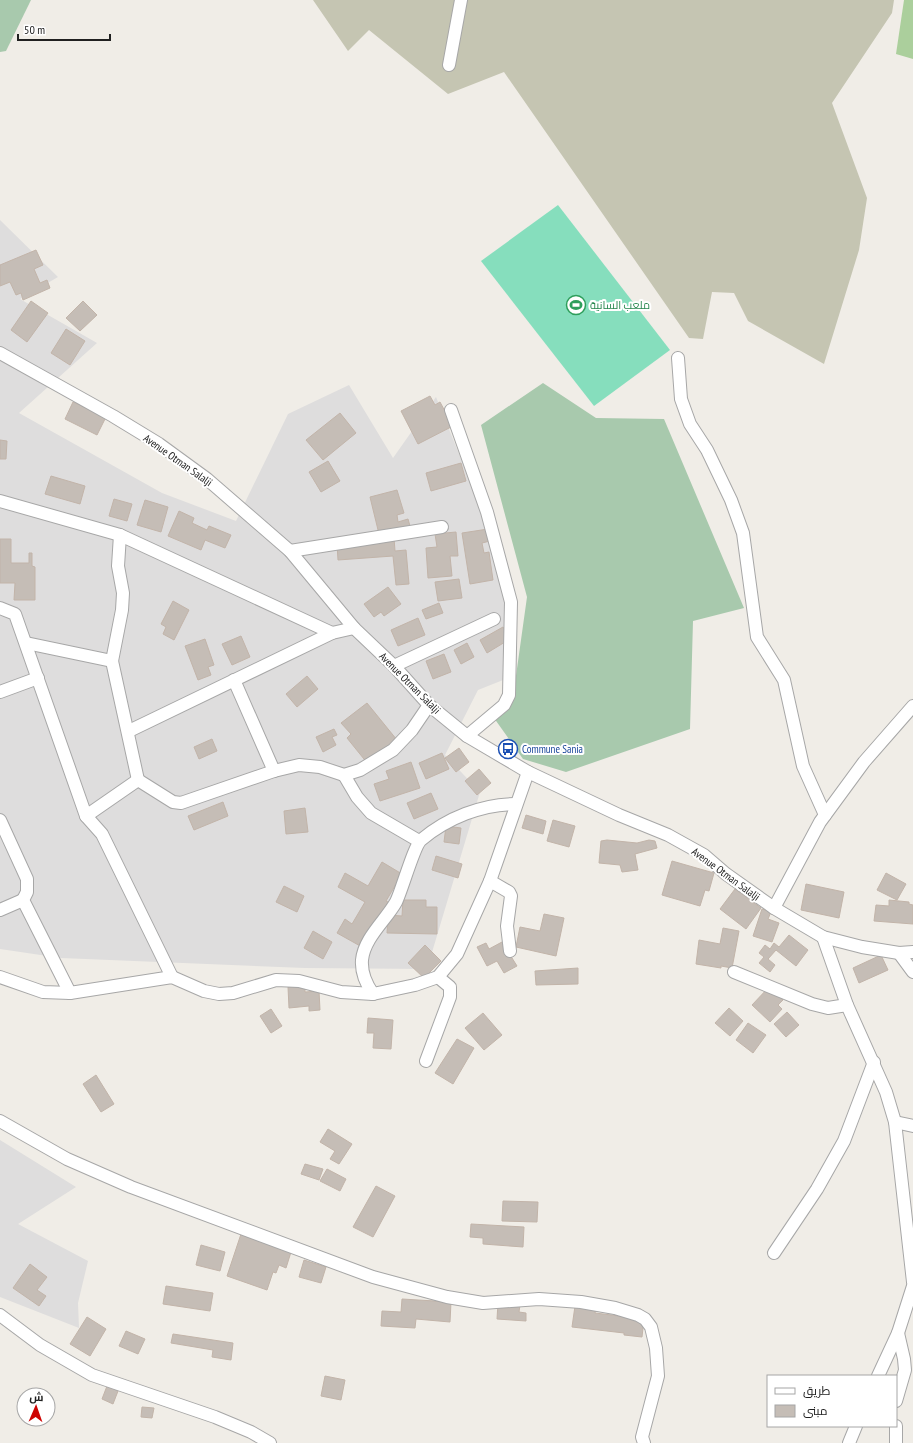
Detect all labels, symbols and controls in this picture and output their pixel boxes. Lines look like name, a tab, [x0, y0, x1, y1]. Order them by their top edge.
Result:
scale bar	[18, 16, 110, 42]
text: 50 m	[24, 22, 45, 37]
sports icon: ملعب السانية	[565, 294, 587, 316]
place label: ملعب السانية	[590, 298, 650, 312]
street label: Avenue Otman Salalji	[141, 431, 215, 489]
street label: Avenue Otman Salalji	[376, 649, 444, 717]
bus stop icon: Commune Sania	[497, 738, 519, 760]
place label: Commune Sania	[522, 742, 583, 756]
street label: Avenue Otman Salalji	[689, 844, 763, 904]
legend	[767, 1375, 897, 1427]
text: طريق	[803, 1383, 831, 1398]
north arrow	[16, 1387, 56, 1427]
text: ش	[29, 1390, 44, 1404]
text: مبنى	[803, 1403, 828, 1418]

